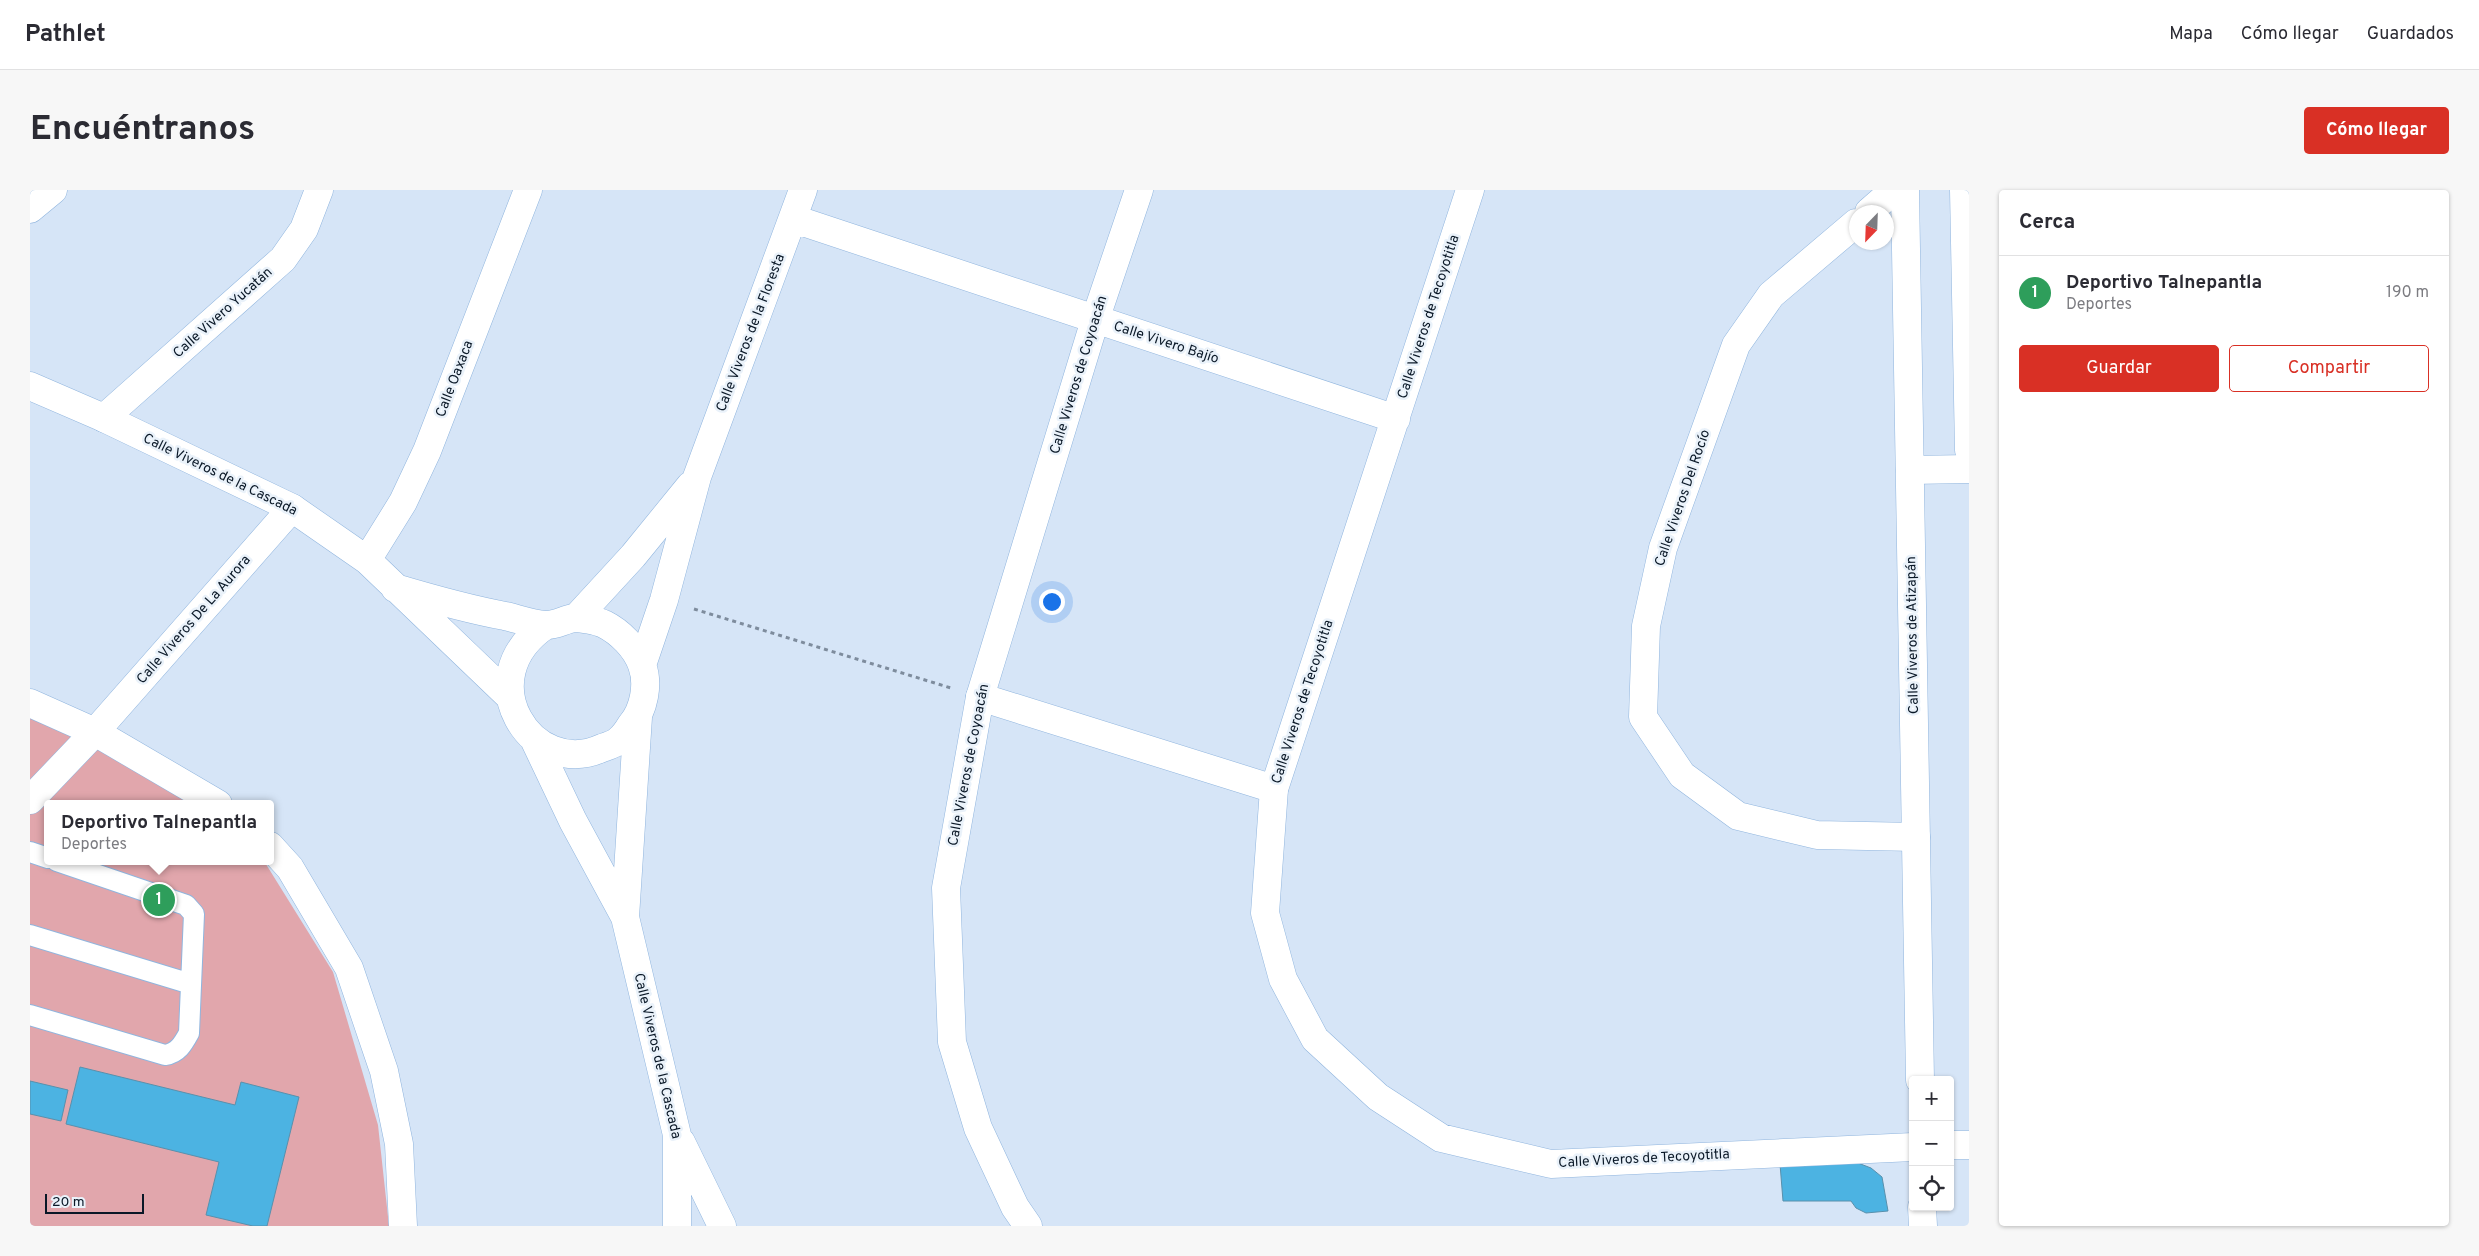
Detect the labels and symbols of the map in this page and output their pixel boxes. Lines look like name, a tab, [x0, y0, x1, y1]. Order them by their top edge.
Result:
north arrow	[1849, 205, 1894, 250]
street label: Calle Viveros de Tecoyotitla	[1394, 233, 1464, 401]
street label: Calle Viveros de la Floresta	[713, 252, 789, 414]
street label: Calle Vivero Yucatán	[170, 264, 276, 362]
street label: Calle Viveros de Coyoacán	[1047, 294, 1111, 456]
street label: Calle Vivero Bajío	[1111, 318, 1221, 368]
street label: Calle Oaxaca	[433, 338, 477, 420]
street label: Calle Viveros Del Rocío	[1652, 427, 1714, 569]
street label: Calle Viveros de la Cascada	[140, 430, 300, 520]
street label: Calle Viveros De La Aurora	[133, 552, 255, 688]
street label: Calle Viveros de Atizapán	[1903, 556, 1923, 714]
your location	[1039, 589, 1065, 615]
street label: Calle Viveros de Tecoyotitla	[1268, 618, 1338, 786]
street label: Calle Viveros de Coyoacán	[945, 682, 993, 848]
pin: 1	[143, 881, 175, 919]
street label: Calle Viveros de la Cascada	[630, 971, 684, 1141]
street label: Calle Viveros de Tecoyotitla	[1558, 1146, 1730, 1172]
scale bar	[45, 1191, 144, 1214]

